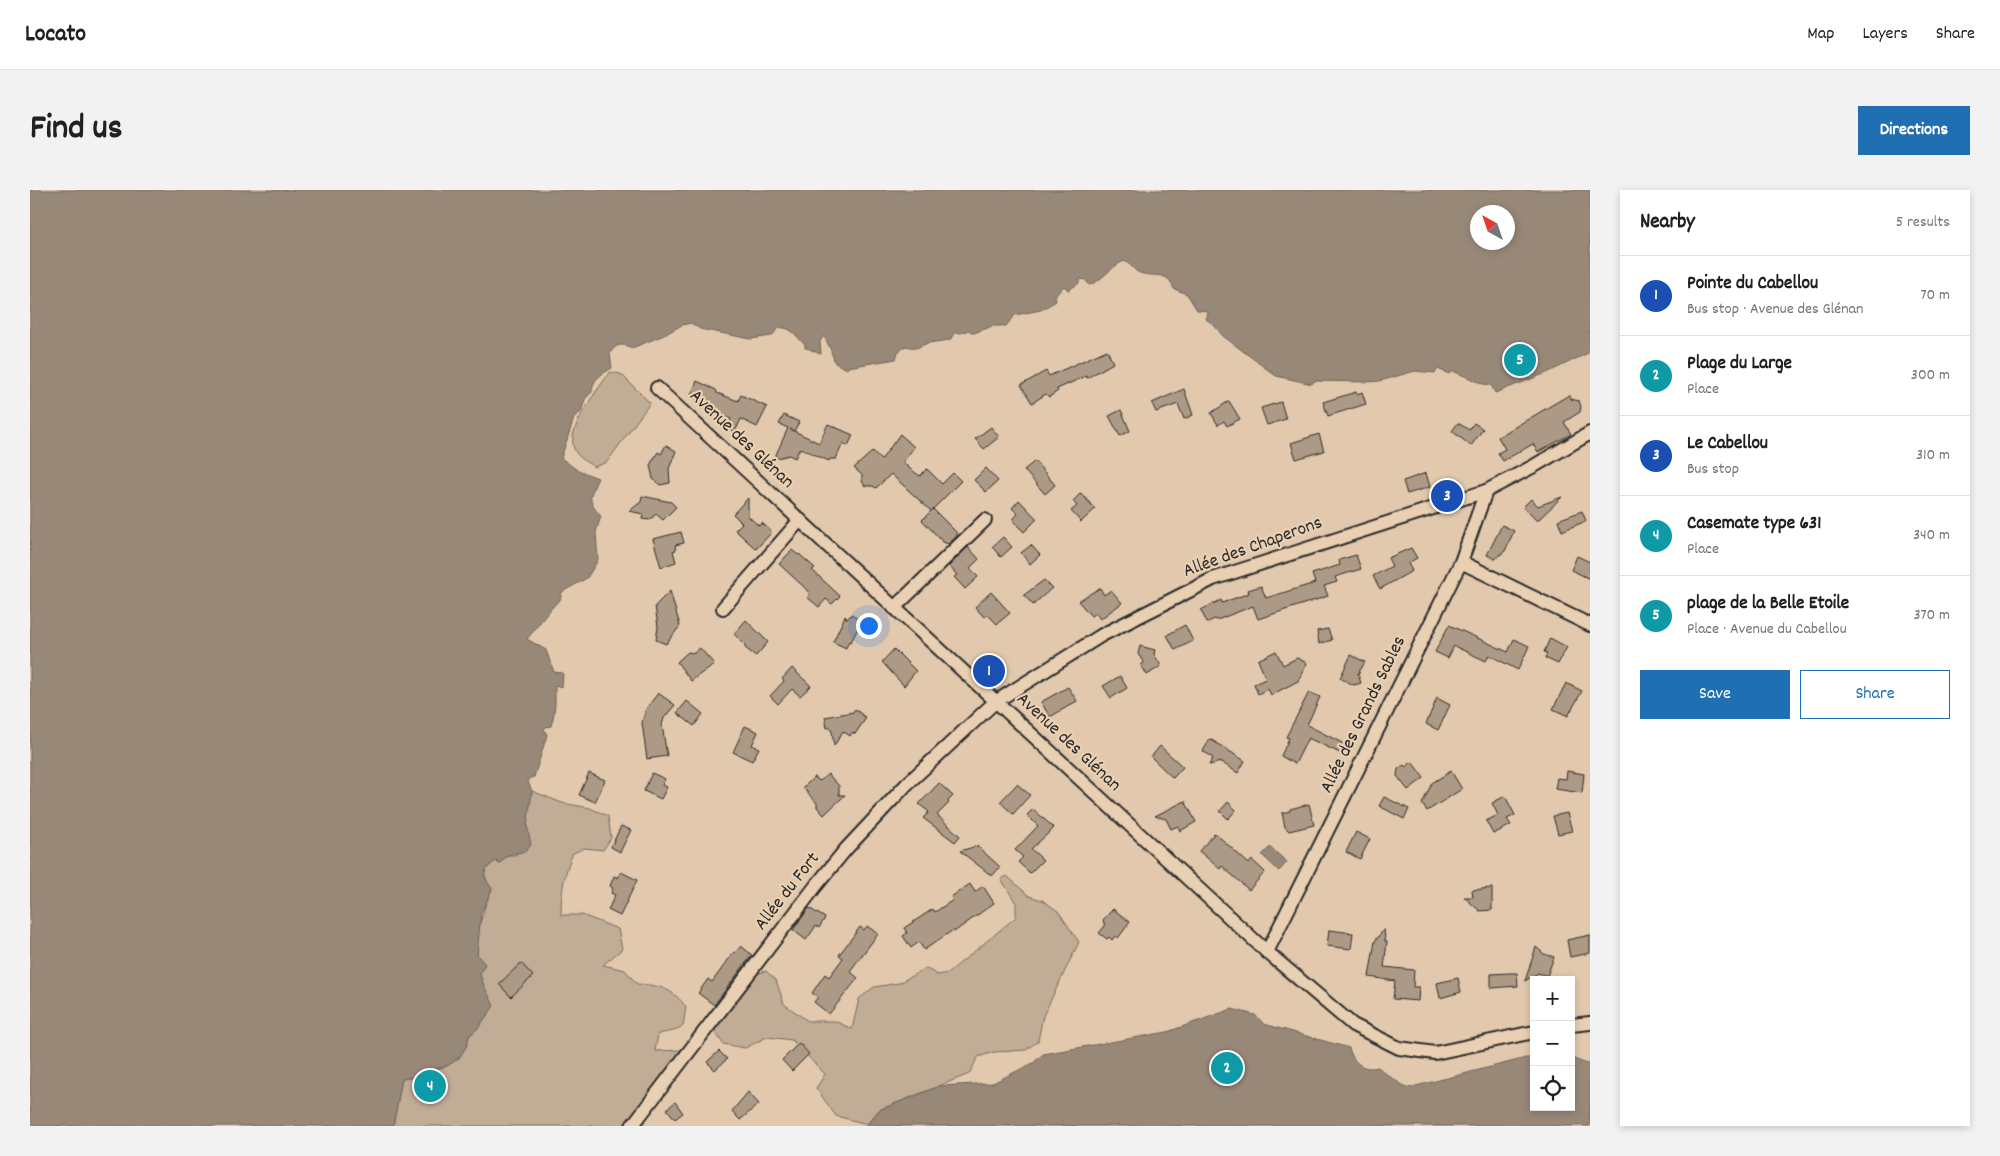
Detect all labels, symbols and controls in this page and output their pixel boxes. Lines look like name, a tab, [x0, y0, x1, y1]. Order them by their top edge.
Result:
text: Locato	[25, 18, 86, 52]
text: Map	[1807, 22, 1834, 47]
text: Layers	[1862, 22, 1908, 47]
text: Share	[1936, 22, 1975, 47]
text: Find us	[30, 105, 122, 155]
button: Directions	[1858, 106, 1970, 155]
north arrow	[1470, 205, 1515, 250]
text: Nearby	[1640, 208, 1695, 238]
text: 5 results	[1896, 211, 1950, 234]
text: Pointe du Cabellou	[1687, 271, 1818, 298]
text: 1	[1654, 284, 1658, 307]
text: 70 m	[1920, 284, 1950, 307]
text: Bus stop · Avenue des Glénan	[1687, 298, 1863, 321]
pin: 5	[1504, 341, 1536, 379]
text: Plage du Large	[1687, 351, 1792, 378]
text: 2	[1653, 364, 1660, 387]
text: 300 m	[1911, 364, 1950, 387]
text: Place	[1687, 378, 1719, 401]
street label: Avenue des Glénan	[683, 384, 799, 496]
text: Le Cabellou	[1687, 431, 1768, 458]
text: 3	[1652, 444, 1660, 467]
text: 310 m	[1916, 444, 1950, 467]
text: Bus stop	[1687, 458, 1739, 481]
pin: 3	[1431, 477, 1463, 515]
street label: Allée des Chaperons	[1180, 510, 1326, 586]
text: Casemate type 631	[1687, 511, 1821, 538]
text: 4	[1653, 524, 1659, 547]
text: 340 m	[1913, 524, 1950, 547]
text: Place	[1687, 538, 1719, 561]
text: plage de la Belle Etoile	[1687, 591, 1849, 618]
text: 5	[1652, 604, 1660, 627]
text: 370 m	[1913, 604, 1950, 627]
your location	[856, 613, 882, 639]
text: Place · Avenue du Cabellou	[1687, 618, 1847, 641]
street label: Allée des Grands Sables	[1314, 632, 1414, 798]
pin: 1	[973, 652, 1005, 690]
button: Save	[1640, 670, 1790, 719]
button: Share	[1800, 670, 1950, 719]
street label: Avenue des Glénan	[1010, 687, 1126, 799]
street label: Allée du Fort	[749, 847, 827, 937]
map controls	[1530, 976, 1575, 1111]
button: +	[1530, 976, 1575, 1021]
button: −	[1530, 1021, 1575, 1066]
pin: 2	[1211, 1049, 1243, 1087]
button: locate	[1530, 1066, 1575, 1111]
pin: 4	[414, 1067, 446, 1105]

